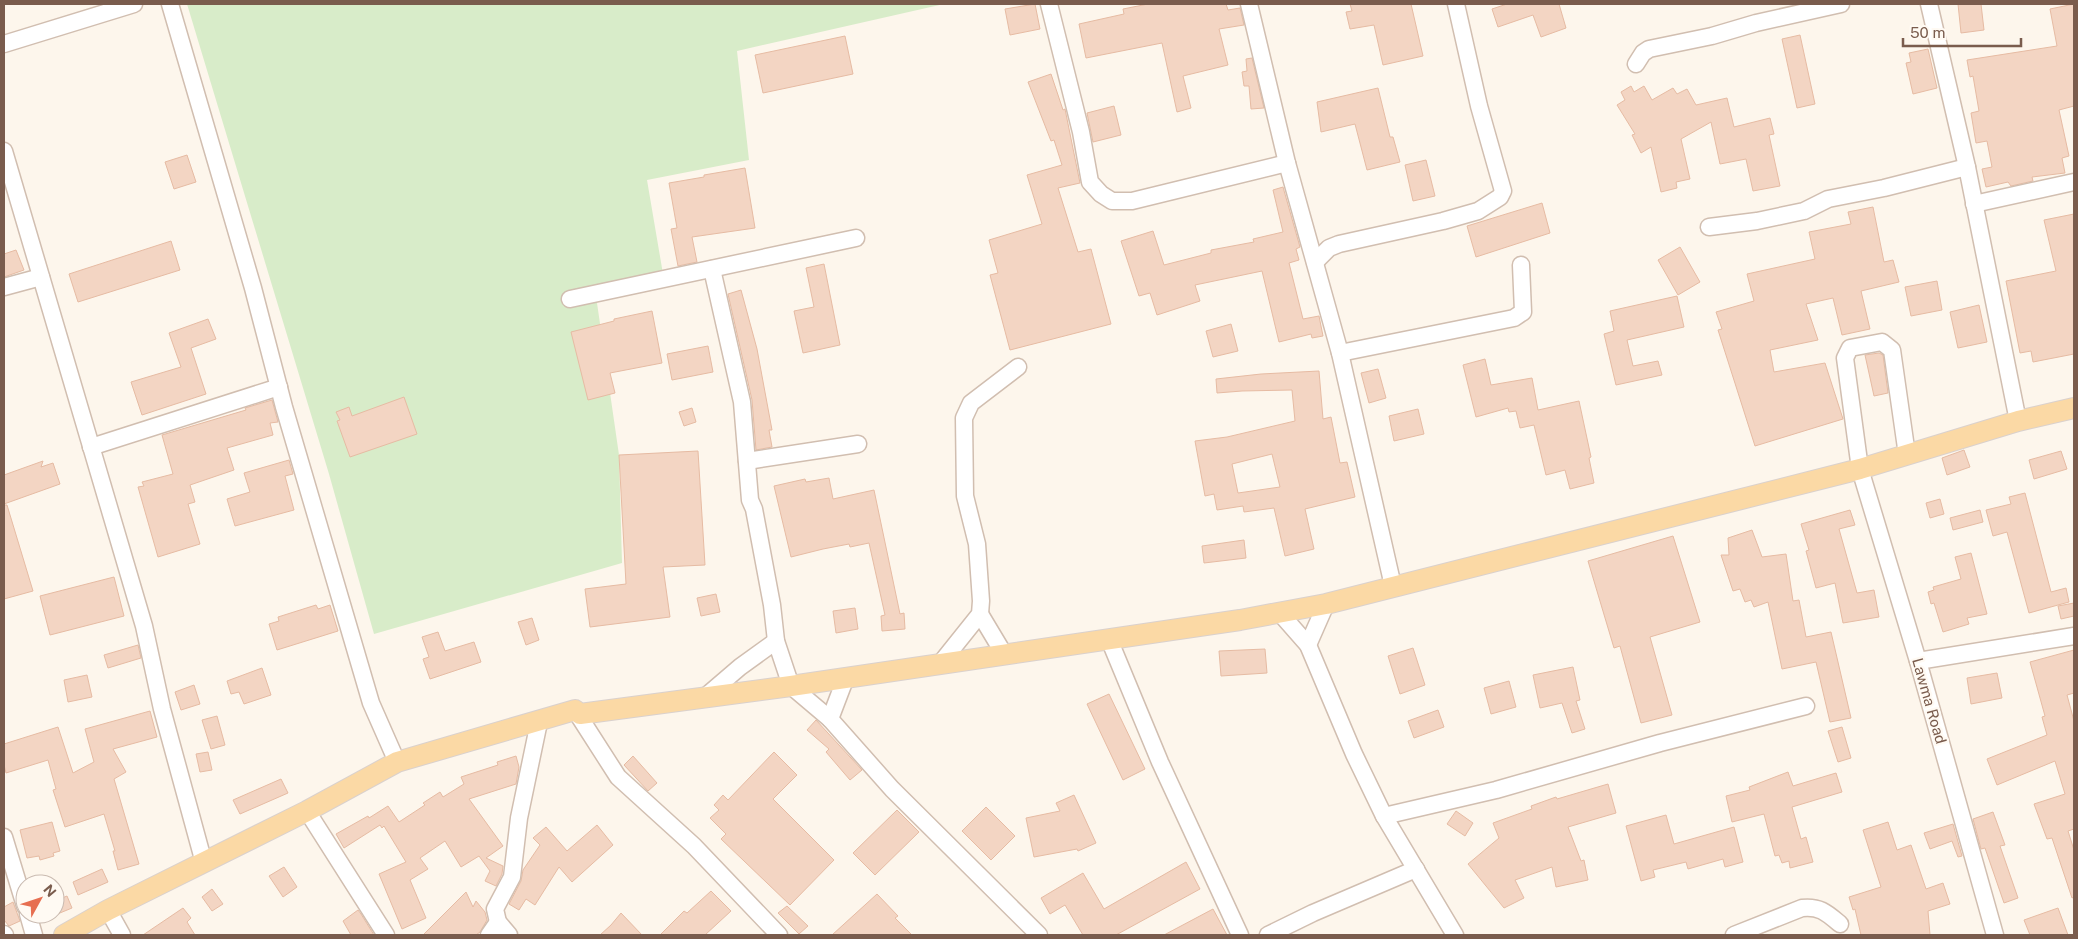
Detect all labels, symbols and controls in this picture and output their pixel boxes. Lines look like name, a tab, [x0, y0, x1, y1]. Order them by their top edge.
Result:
scale bar	[1903, 15, 2020, 47]
text: 50 m	[1910, 24, 1945, 41]
street label: Lawma Road	[1909, 656, 1950, 746]
north arrow	[15, 874, 65, 924]
text: N	[40, 881, 60, 900]

